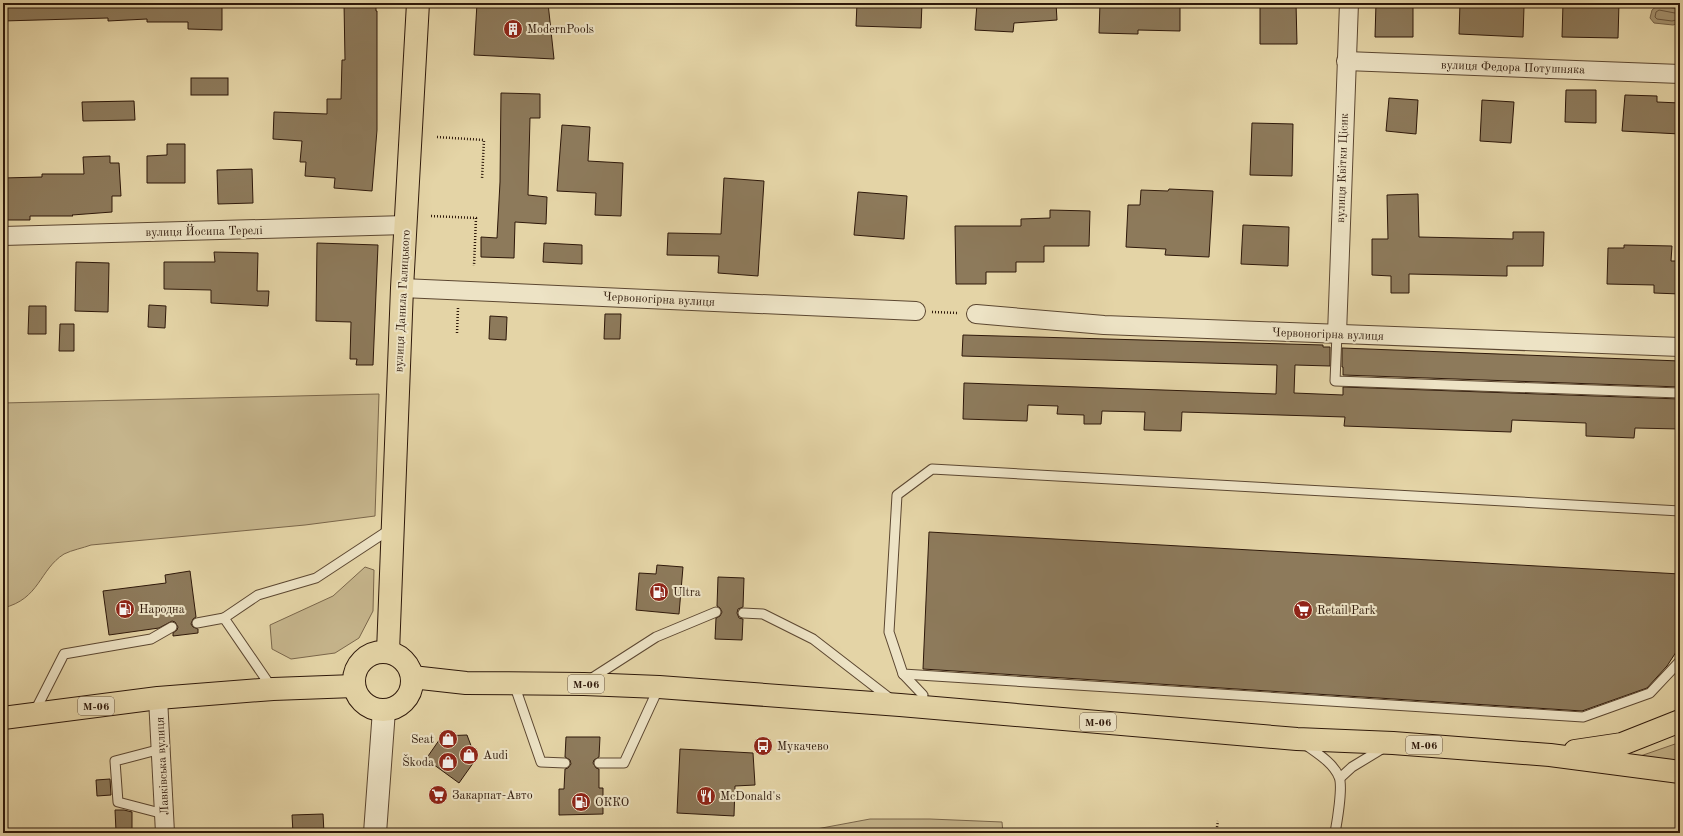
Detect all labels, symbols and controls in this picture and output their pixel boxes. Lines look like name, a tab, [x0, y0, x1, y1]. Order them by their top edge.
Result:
building icon: ModernPools	[502, 18, 524, 40]
place label: ModernPools	[527, 24, 594, 36]
street label: вулиця Федора Потушняка	[1441, 59, 1585, 77]
street label: вулиця Квітки Цісик	[1334, 113, 1351, 223]
street label: вулиця Йосипа Терелі	[145, 222, 263, 239]
street label: вулиця Данила Галицького	[393, 229, 413, 373]
street label: Червоногірна вулиця	[603, 290, 715, 309]
street label: Червоногірна вулиця	[1272, 326, 1384, 343]
fuel station icon: Ultra	[648, 581, 670, 603]
place label: Ultra	[673, 587, 701, 599]
fuel station icon: Народна	[114, 598, 136, 620]
supermarket icon: Retail Park	[1292, 599, 1314, 621]
place label: Народна	[139, 604, 185, 616]
place label: Retail Park	[1317, 605, 1376, 617]
road number: М-06	[568, 675, 604, 693]
road number: М-06	[78, 697, 114, 715]
road number: М-06	[1080, 713, 1116, 731]
street label: Лавківська вулиця	[153, 717, 172, 815]
shop icon: Seat	[437, 728, 459, 750]
place label: Seat	[411, 734, 434, 746]
bus stop icon: Мукачево	[752, 735, 774, 757]
road number: М-06	[1406, 736, 1442, 754]
place label: Мукачево	[777, 741, 829, 753]
shop icon: Audi	[458, 744, 480, 766]
place label: Audi	[483, 750, 508, 762]
shop icon: Škoda	[437, 751, 459, 773]
place label: Škoda	[402, 753, 434, 769]
supermarket icon: Закарпат-Авто	[427, 784, 449, 806]
restaurant icon: McDonald's	[695, 785, 717, 807]
place label: Закарпат-Авто	[452, 790, 533, 802]
fuel station icon: ОККО	[570, 791, 592, 813]
place label: McDonald's	[720, 791, 781, 803]
place label: ОККО	[595, 797, 629, 809]

